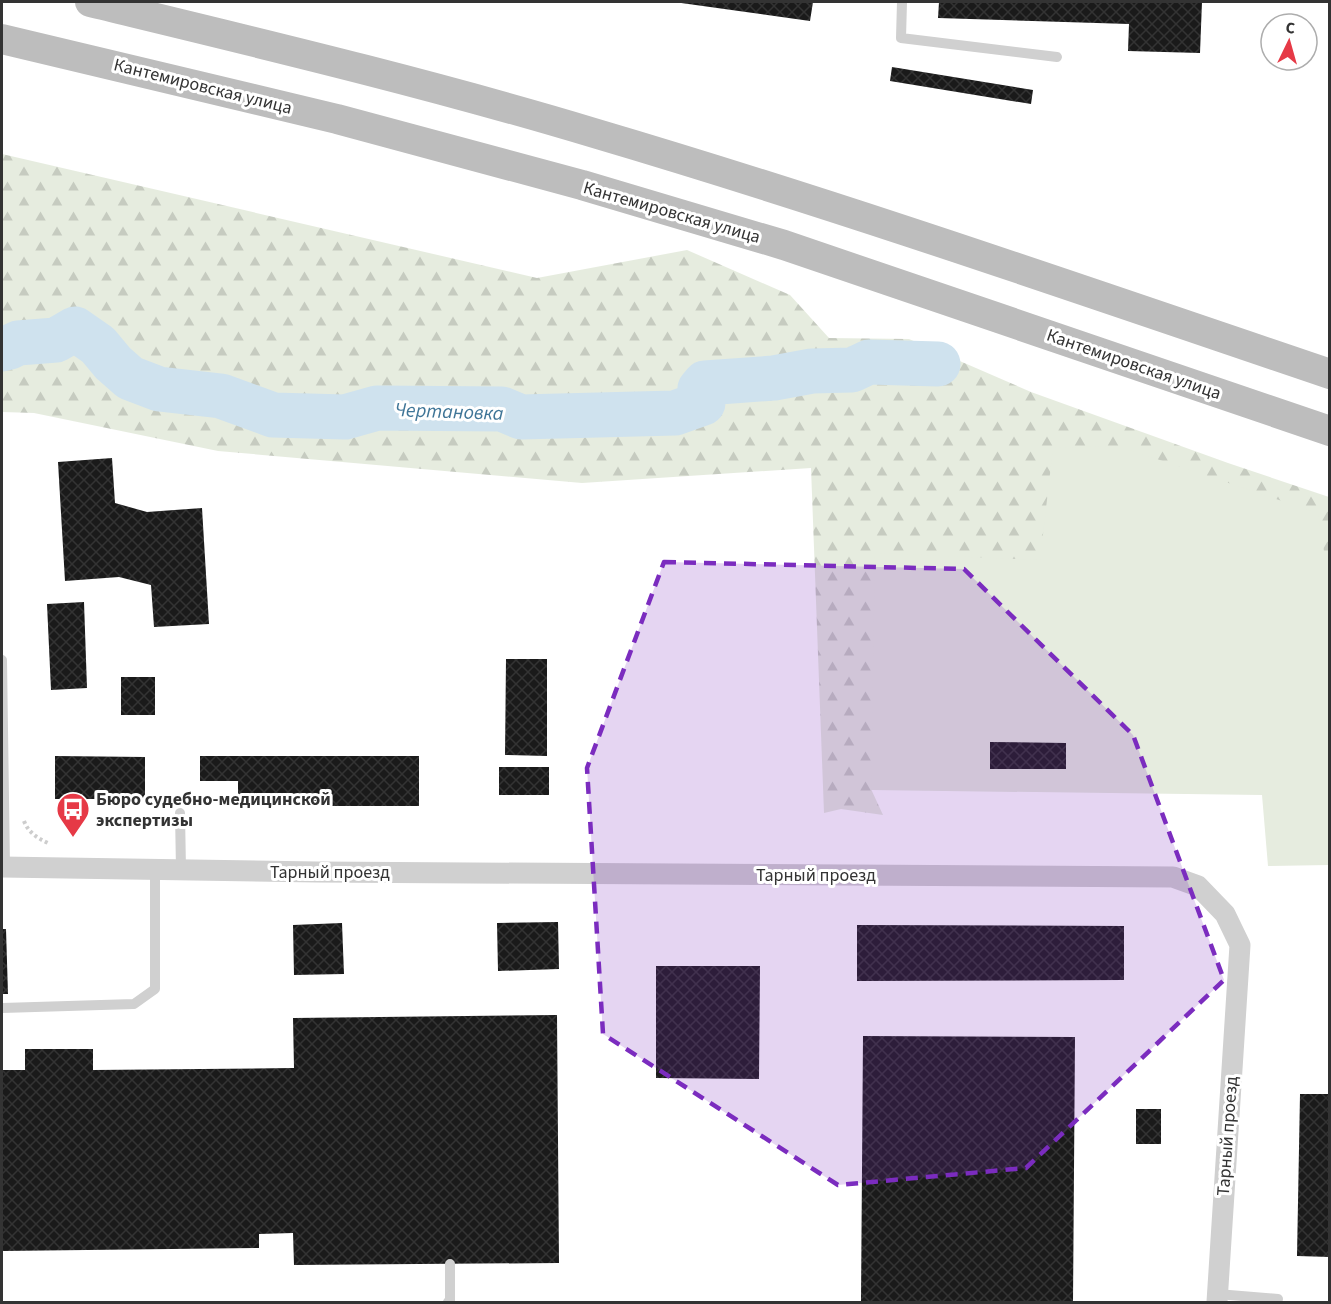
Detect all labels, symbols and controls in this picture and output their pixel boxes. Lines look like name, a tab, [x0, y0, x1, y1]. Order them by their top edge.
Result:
north arrow	[1259, 12, 1319, 72]
text: С	[1285, 17, 1296, 39]
street label: Кантемировская улица	[111, 52, 295, 121]
street label: Кантемировская улица	[580, 175, 763, 250]
street label: Кантемировская улица	[1043, 323, 1224, 406]
water label: Чертановка	[394, 396, 504, 428]
place label: Бюро судебно-медицинской экспертизы	[96, 787, 331, 833]
bus stop icon: Бюро судебно-медицинской экспертизы	[55, 791, 91, 838]
street label: Тарный проезд	[270, 860, 390, 885]
street label: Тарный проезд	[756, 863, 876, 888]
street label: Тарный проезд	[1211, 1075, 1244, 1197]

